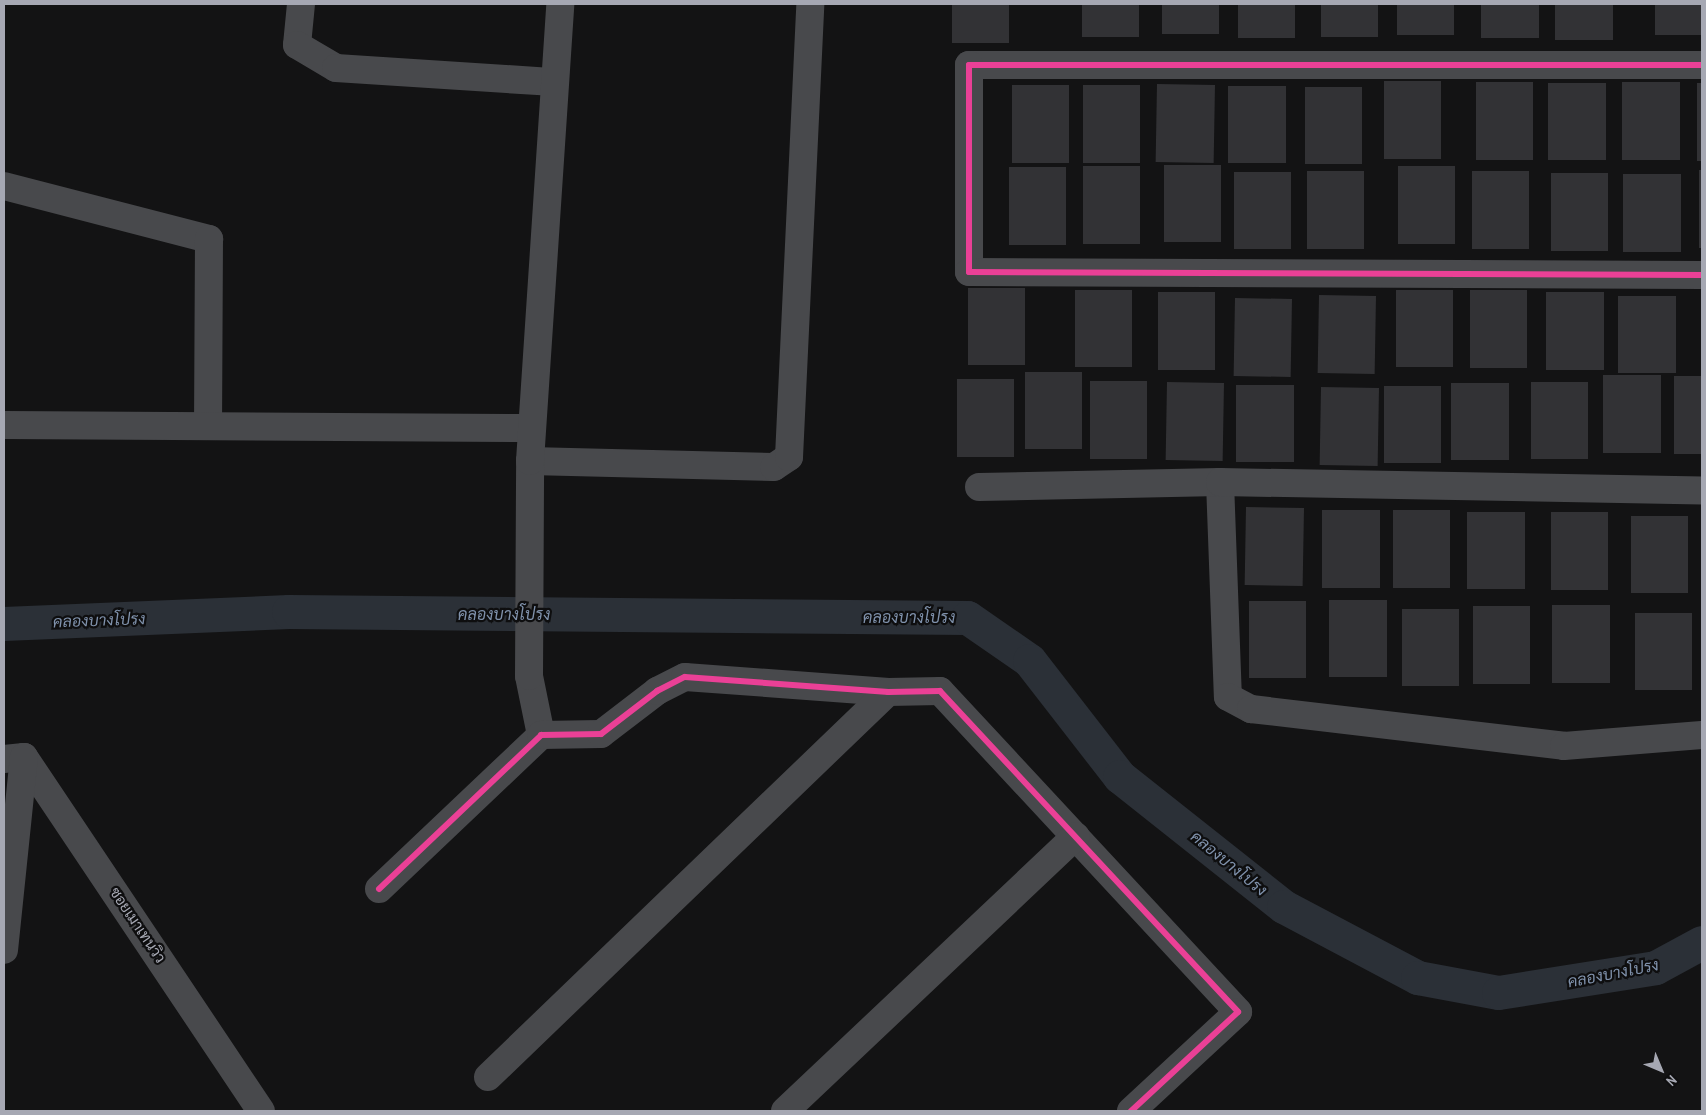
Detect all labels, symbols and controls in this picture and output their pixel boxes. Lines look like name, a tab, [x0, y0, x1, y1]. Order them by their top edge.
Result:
water label: คลองบางโปรง	[458, 604, 550, 624]
water label: คลองบางโปรง	[863, 607, 955, 627]
water label: คลองบางโปรง	[52, 609, 146, 631]
water label: คลองบางโปรง	[1187, 826, 1271, 900]
street label: ซอยเมาเทนวิว	[106, 884, 170, 966]
water label: คลองบางโปรง	[1566, 955, 1660, 991]
north arrow	[1636, 1045, 1686, 1095]
text: N	[1662, 1071, 1681, 1090]

